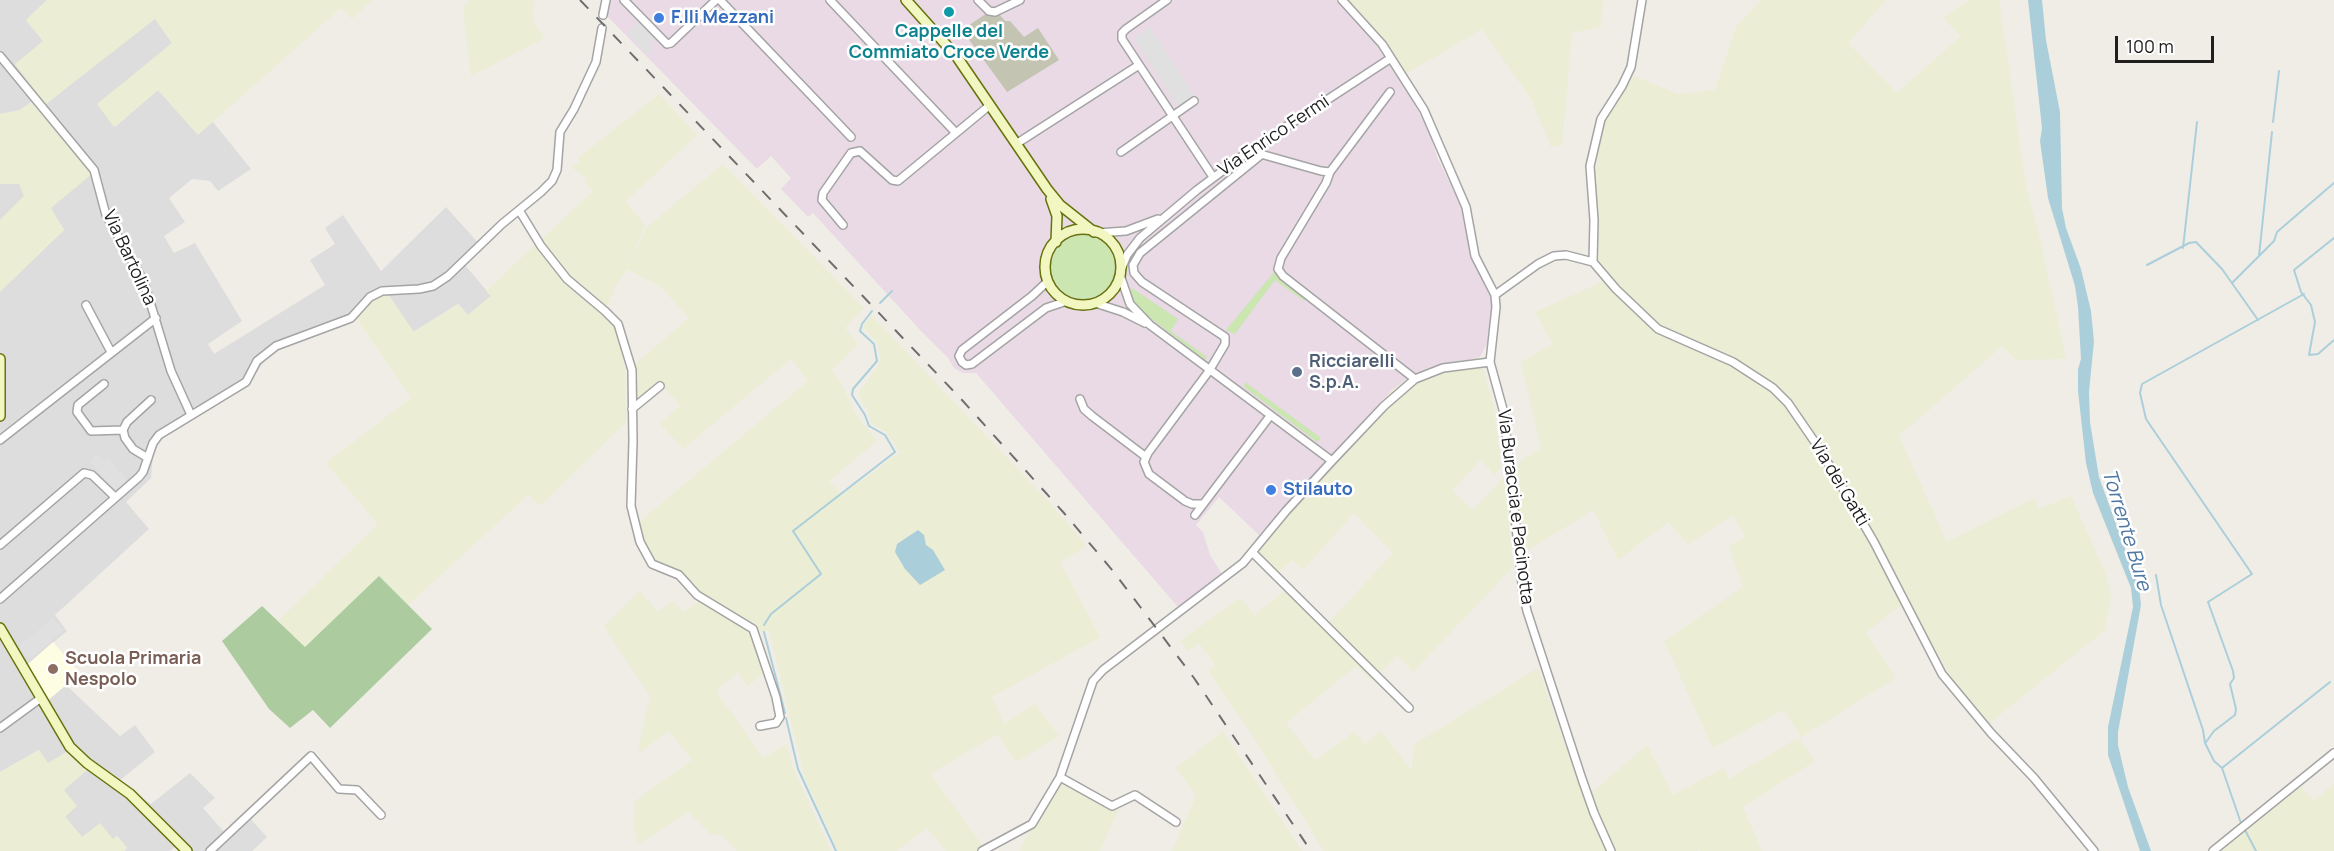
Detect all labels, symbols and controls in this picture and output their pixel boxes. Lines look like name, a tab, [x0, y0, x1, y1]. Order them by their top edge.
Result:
marker: Cappelle del Commiato Croce Verde	[942, 5, 956, 19]
place label: F.lli Mezzani	[671, 7, 774, 29]
marker: F.lli Mezzani	[652, 11, 666, 25]
place label: Cappelle del Commiato Croce Verde	[849, 21, 1049, 63]
scale bar	[2118, 24, 2217, 62]
text: 100 m	[2126, 34, 2174, 58]
street label: Via Enrico Fermi	[1214, 91, 1334, 181]
street label: Via Bartolina	[98, 207, 160, 309]
place label: Ricciarelli S.p.A.	[1309, 351, 1395, 394]
marker: Ricciarelli S.p.A.	[1290, 365, 1304, 379]
street label: Via Buraccia e Pacinotta	[1492, 408, 1538, 606]
street label: Via dei Gatti	[1805, 436, 1873, 530]
water label: Torrente Bure	[2096, 466, 2156, 594]
place label: Stilauto	[1283, 479, 1353, 501]
marker: Stilauto	[1264, 483, 1278, 497]
place label: Scuola Primaria Nespolo	[65, 648, 201, 690]
marker: Scuola Primaria Nespolo	[46, 662, 60, 676]

